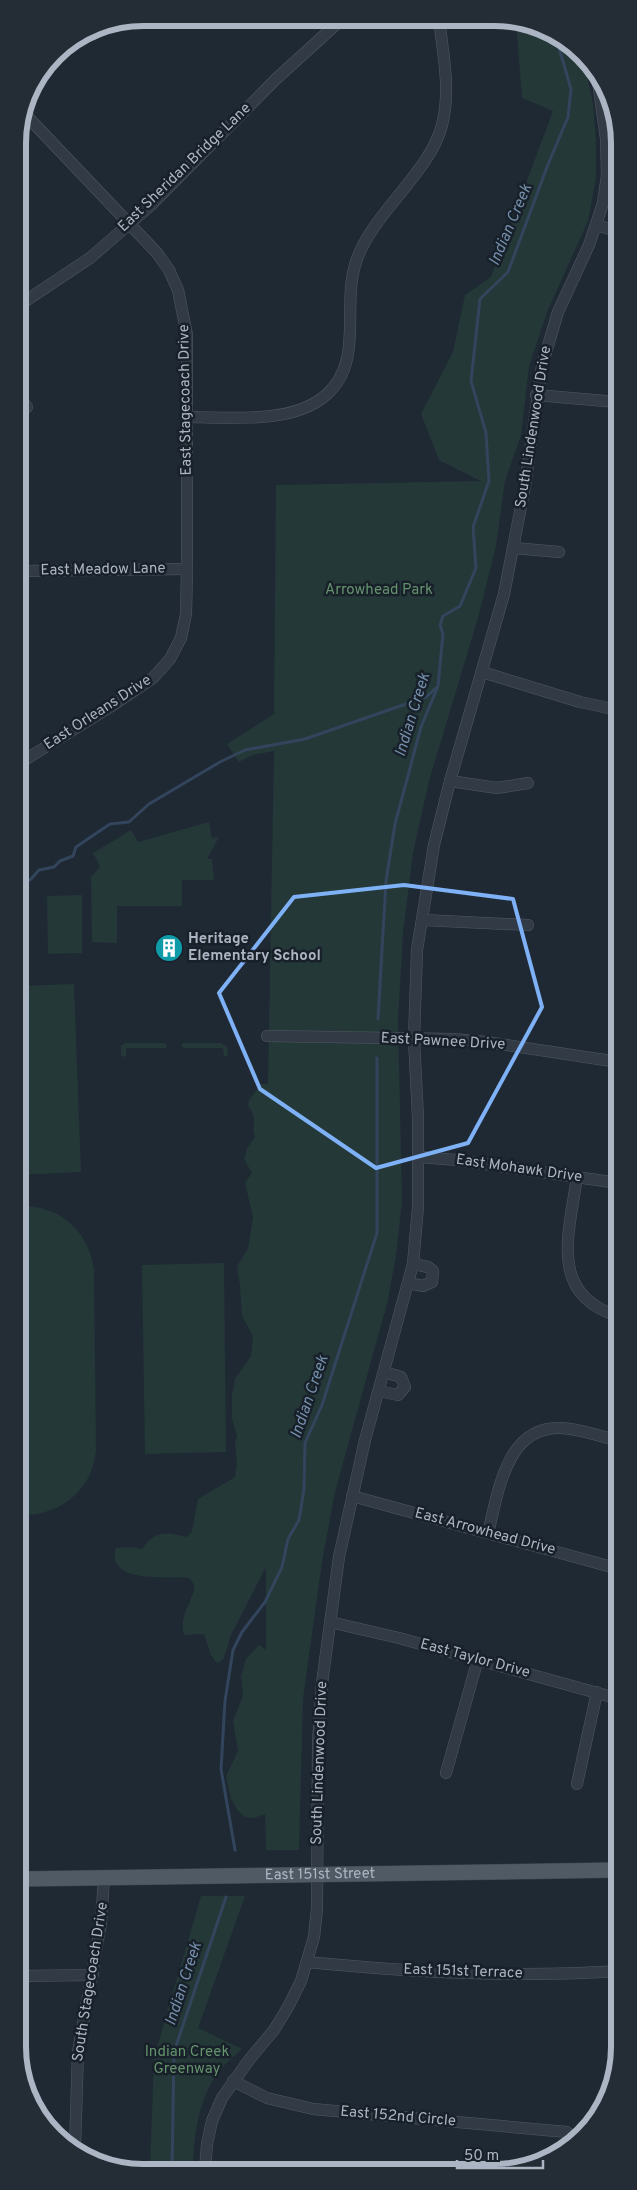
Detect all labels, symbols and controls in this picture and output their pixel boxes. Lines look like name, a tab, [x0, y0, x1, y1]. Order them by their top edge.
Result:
street label: East Sheridan Bridge Lane	[114, 99, 256, 237]
water label: Indian Creek	[485, 180, 537, 269]
street label: East Stagecoach Drive	[175, 324, 197, 476]
street label: South Lindenwood Drive	[512, 345, 556, 509]
street label: East Meadow Lane	[40, 559, 166, 581]
park label: Arrowhead Park	[325, 581, 433, 600]
water label: Indian Creek	[391, 670, 435, 759]
street label: East Orleans Drive	[41, 671, 155, 755]
place label: Heritage Elementary School	[188, 930, 321, 966]
building icon: Heritage Elementary School	[154, 933, 184, 963]
street label: East Pawnee Drive	[380, 1029, 506, 1055]
street label: East Mohawk Drive	[455, 1151, 583, 1187]
water label: Indian Creek	[286, 1352, 334, 1441]
street label: East Arrowhead Drive	[413, 1504, 557, 1560]
street label: East Taylor Drive	[418, 1635, 532, 1683]
street label: South Lindenwood Drive	[308, 1681, 332, 1845]
street label: East 151st Street	[265, 1864, 375, 1885]
street label: South Stagecoach Drive	[69, 1901, 113, 2063]
water label: Indian Creek	[161, 1939, 207, 2028]
street label: East 151st Terrace	[403, 1960, 523, 1984]
park label: Indian Creek Greenway	[145, 2043, 229, 2079]
street label: East 152nd Circle	[339, 2102, 457, 2132]
scale bar	[457, 2138, 543, 2170]
text: 50 m	[464, 2147, 499, 2166]

